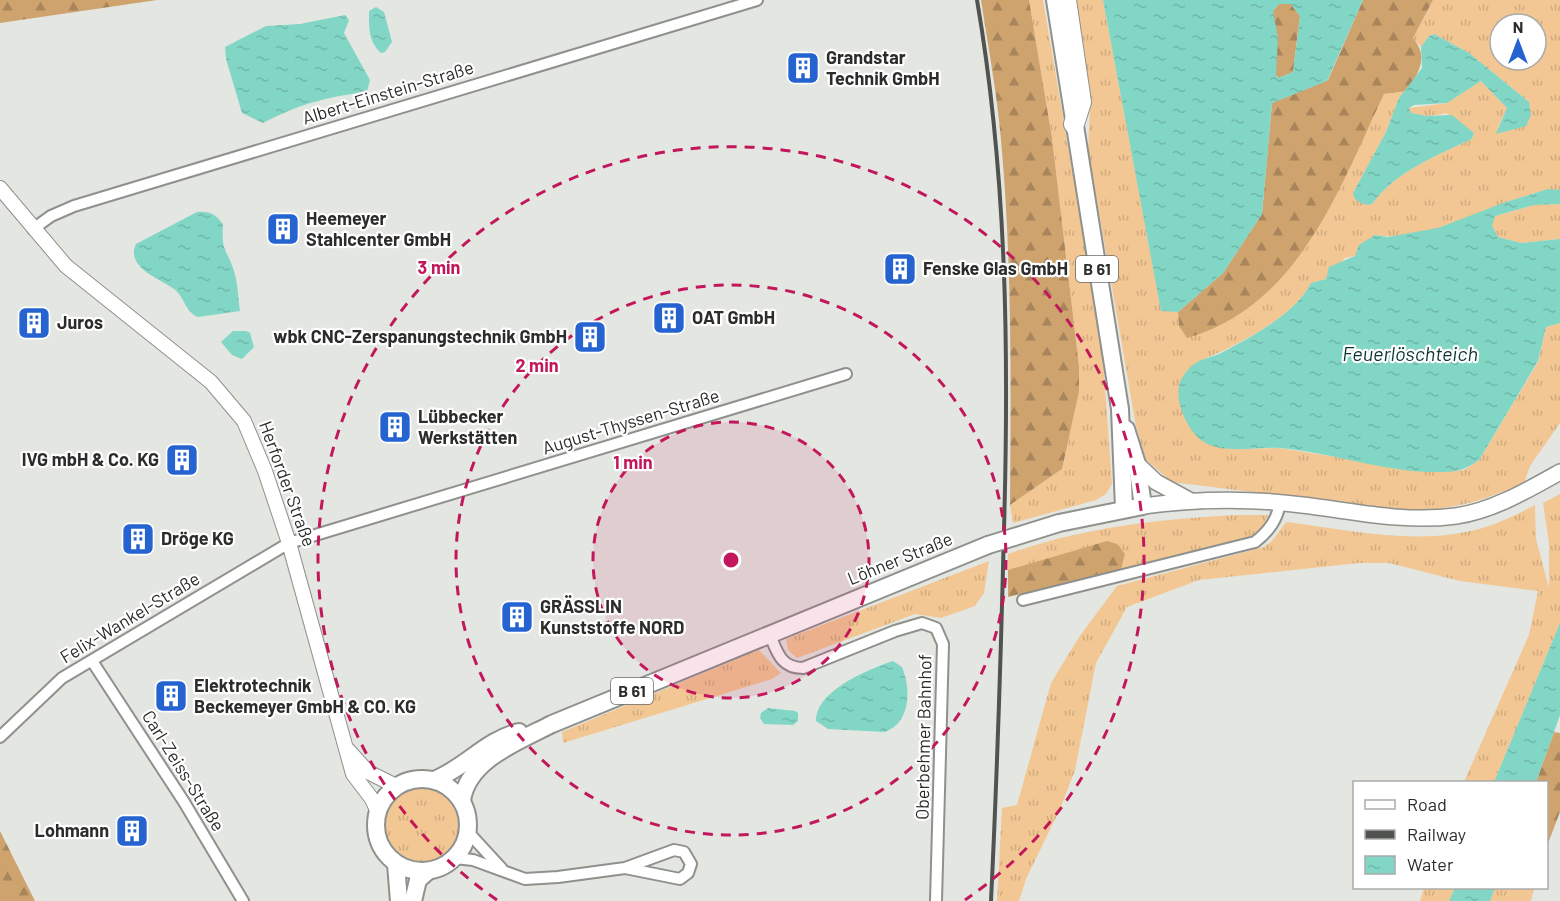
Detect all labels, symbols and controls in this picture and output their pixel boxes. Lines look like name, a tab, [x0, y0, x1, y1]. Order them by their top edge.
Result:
north arrow	[1488, 12, 1548, 72]
text: N	[1513, 17, 1523, 36]
place label: Grandstar Technik GmbH	[826, 46, 940, 89]
building icon: Grandstar Technik GmbH	[785, 50, 821, 86]
street label: Albert-Einstein-Straße	[299, 56, 476, 129]
place label: Heemeyer Stahlcenter GmbH	[306, 207, 451, 250]
building icon: Heemeyer Stahlcenter GmbH	[265, 211, 301, 247]
building icon: Fenske Glas GmbH	[882, 251, 918, 287]
text: 3 min	[418, 256, 460, 278]
road number: B 61	[1076, 256, 1118, 282]
place label: Fenske Glas GmbH	[923, 257, 1068, 279]
building icon: OAT GmbH	[651, 300, 687, 336]
building icon: Juros	[16, 305, 52, 341]
place label: OAT GmbH	[692, 306, 775, 328]
place label: Juros	[57, 311, 103, 333]
building icon: wbk CNC-Zerspanungstechnik GmbH	[572, 319, 608, 355]
place label: wbk CNC-Zerspanungstechnik GmbH	[273, 325, 567, 347]
water label: Feuerlöschteich	[1342, 341, 1478, 365]
text: 2 min	[515, 354, 559, 376]
street label: August-Thyssen-Straße	[539, 384, 722, 458]
place label: Lübbecker Werkstätten	[418, 405, 517, 448]
building icon: Lübbecker Werkstätten	[377, 409, 413, 445]
street label: Herforder Straße	[255, 418, 321, 549]
building icon: IVG mbH & Co. KG	[164, 442, 200, 478]
place label: IVG mbH & Co. KG	[22, 448, 159, 470]
text: 1 min	[613, 451, 653, 473]
building icon: Dröge KG	[120, 521, 156, 557]
place label: Dröge KG	[161, 527, 234, 549]
street label: Löhner Straße	[844, 527, 955, 589]
centre of rings	[721, 550, 741, 570]
street label: Felix-Wankel-Straße	[56, 567, 203, 667]
place label: GRÄSSLIN Kunststoffe NORD	[540, 595, 684, 638]
building icon: GRÄSSLIN Kunststoffe NORD	[499, 599, 535, 635]
street label: Oberbehmer Bahnhof	[911, 654, 935, 820]
place label: Elektrotechnik Beckemeyer GmbH & CO. KG	[194, 674, 416, 717]
building icon: Elektrotechnik Beckemeyer GmbH & CO. KG	[153, 678, 189, 714]
road number: B 61	[611, 678, 653, 704]
street label: Carl-Zeiss-Straße	[138, 706, 230, 835]
legend	[1353, 781, 1548, 889]
text: Road	[1407, 793, 1447, 815]
building icon: Lohmann	[114, 813, 150, 849]
place label: Lohmann	[35, 819, 109, 841]
text: Railway	[1407, 823, 1466, 845]
text: Water	[1407, 853, 1454, 875]

